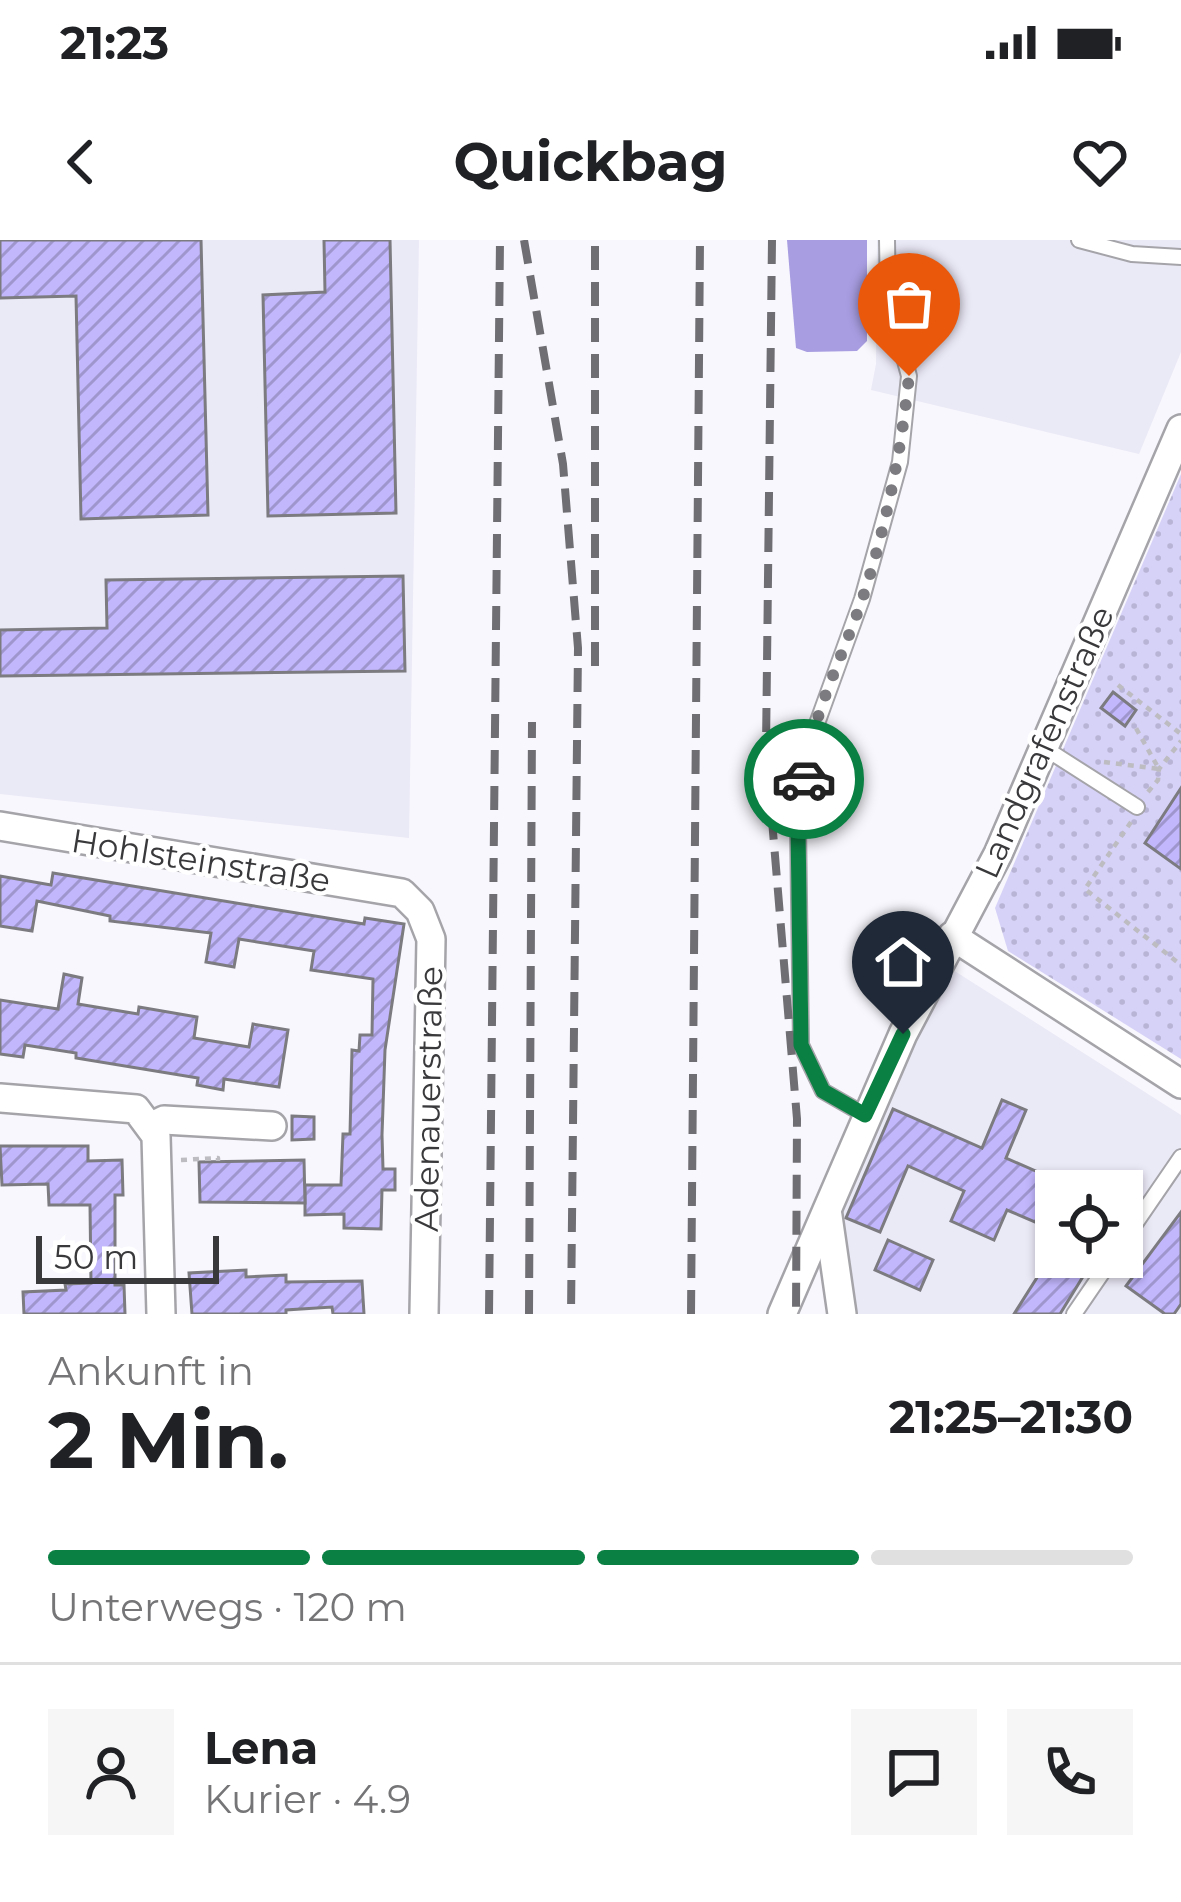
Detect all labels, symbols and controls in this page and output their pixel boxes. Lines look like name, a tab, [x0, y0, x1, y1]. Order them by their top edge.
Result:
text: 21:23	[60, 15, 169, 70]
icon: back	[48, 129, 114, 195]
text: Quickbag	[453, 129, 728, 195]
icon: heart	[1067, 129, 1133, 195]
pin	[858, 253, 960, 376]
icon: bag	[876, 271, 942, 337]
street label: Landgrafenstraße	[966, 600, 1122, 884]
courier	[744, 719, 864, 839]
icon: car	[771, 746, 837, 812]
street label: Hohlsteinstraße	[69, 820, 333, 900]
pin	[852, 911, 954, 1034]
icon: home	[870, 929, 936, 995]
street label: Adenauerstraße	[406, 966, 450, 1232]
map controls	[1035, 1170, 1143, 1278]
button: locate	[1035, 1170, 1143, 1278]
scale bar	[36, 1230, 219, 1283]
text: 50 m	[54, 1237, 138, 1277]
text: Ankunft in	[48, 1347, 254, 1395]
text: 21:25–21:30	[889, 1389, 1133, 1444]
text: 2 Min.	[48, 1392, 288, 1488]
text: Unterwegs · 120 m	[48, 1583, 407, 1631]
button: person	[48, 1709, 174, 1835]
button: chat	[851, 1709, 977, 1835]
button: phone	[1007, 1709, 1133, 1835]
text: Lena	[204, 1720, 318, 1775]
text: Kurier · 4.9	[204, 1775, 411, 1823]

